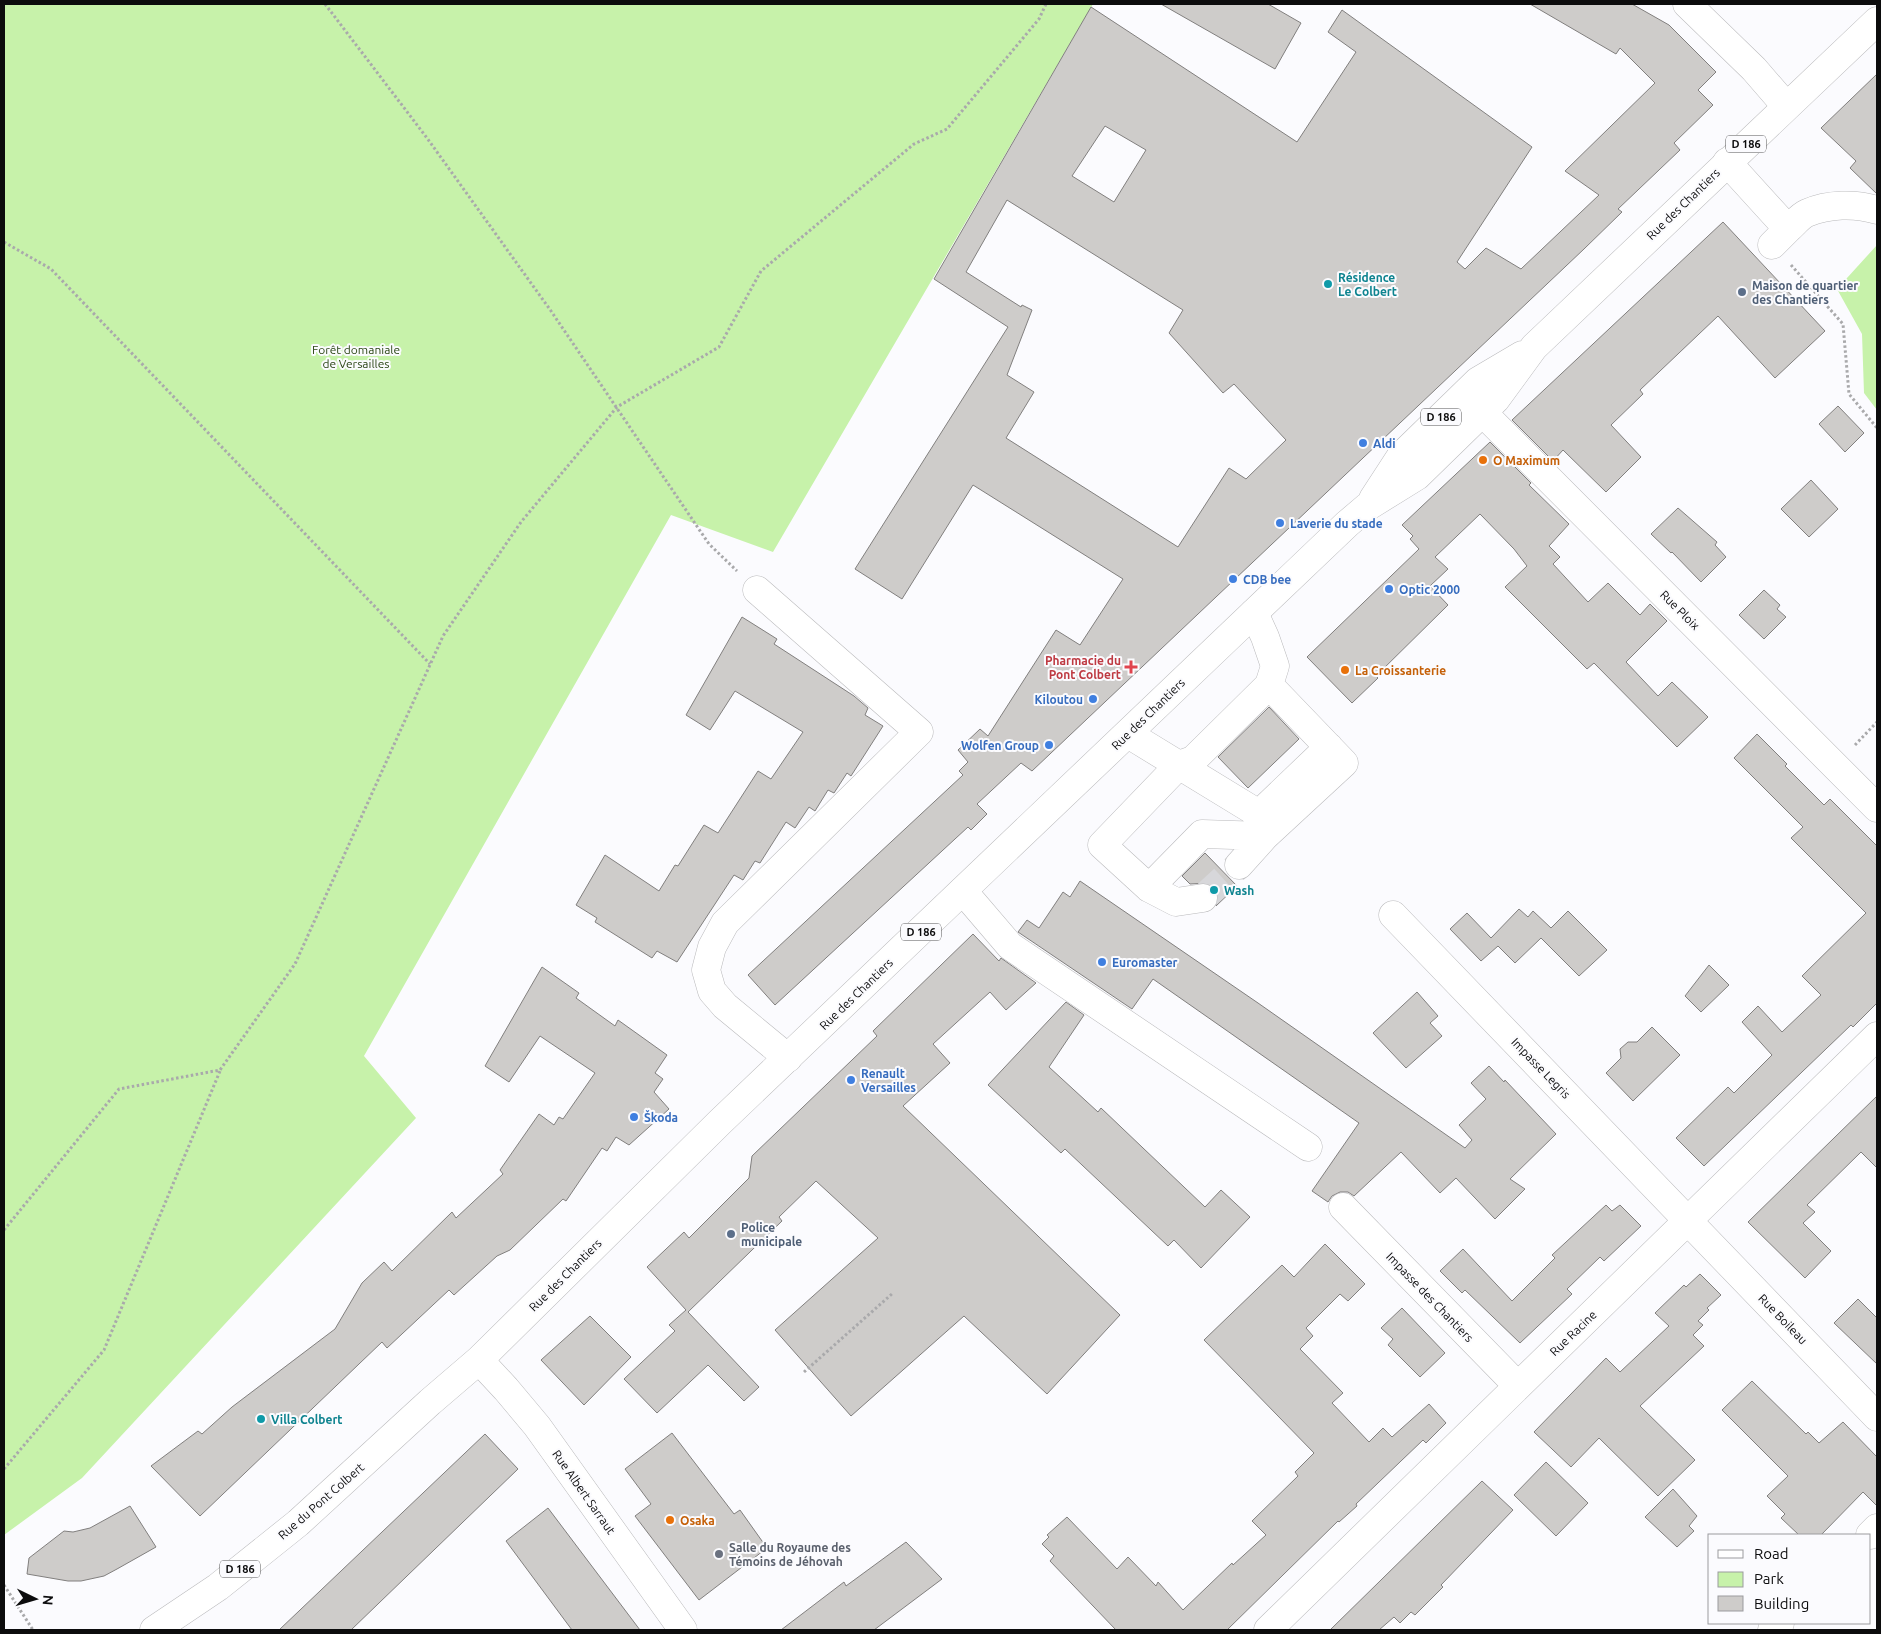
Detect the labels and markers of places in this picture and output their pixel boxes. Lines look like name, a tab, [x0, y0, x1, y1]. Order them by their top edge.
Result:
place label: Résidence Le Colbert	[1338, 271, 1397, 298]
marker: Résidence Le Colbert	[1322, 278, 1334, 290]
place label: Maison de quartier des Chantiers	[1752, 279, 1858, 306]
marker: Maison de quartier des Chantiers	[1736, 286, 1748, 298]
marker: Aldi	[1357, 437, 1369, 449]
place label: Aldi	[1373, 437, 1396, 450]
marker: O Maximum	[1477, 454, 1489, 466]
place label: O Maximum	[1493, 454, 1560, 467]
marker: Laverie du stade	[1274, 517, 1286, 529]
place label: Laverie du stade	[1290, 517, 1383, 530]
marker: CDB bee	[1227, 573, 1239, 585]
place label: CDB bee	[1243, 573, 1291, 586]
marker: Optic 2000	[1383, 583, 1395, 595]
place label: Optic 2000	[1399, 583, 1460, 596]
place label: Pharmacie du Pont Colbert	[1045, 654, 1121, 681]
marker: Pharmacie du Pont Colbert	[1125, 661, 1137, 673]
marker: La Croissanterie	[1339, 664, 1351, 676]
place label: La Croissanterie	[1355, 664, 1446, 677]
place label: Kiloutou	[1034, 693, 1083, 706]
marker: Kiloutou	[1087, 693, 1099, 705]
place label: Wolfen Group	[961, 739, 1039, 752]
marker: Wolfen Group	[1043, 739, 1055, 751]
marker: Wash	[1208, 884, 1220, 896]
place label: Wash	[1224, 884, 1254, 897]
marker: Euromaster	[1096, 956, 1108, 968]
place label: Euromaster	[1112, 956, 1178, 969]
place label: Renault Versailles	[861, 1067, 916, 1094]
marker: Renault Versailles	[845, 1074, 857, 1086]
place label: Škoda	[644, 1109, 678, 1124]
marker: Škoda	[628, 1111, 640, 1123]
place label: Police municipale	[741, 1221, 802, 1248]
marker: Police municipale	[725, 1228, 737, 1240]
marker: Villa Colbert	[255, 1413, 267, 1425]
place label: Villa Colbert	[271, 1413, 343, 1426]
marker: Osaka	[664, 1514, 676, 1526]
place label: Osaka	[680, 1514, 715, 1527]
place label: Salle du Royaume des Témoins de Jéhovah	[729, 1541, 851, 1568]
marker: Salle du Royaume des Témoins de Jéhovah	[713, 1548, 725, 1560]

